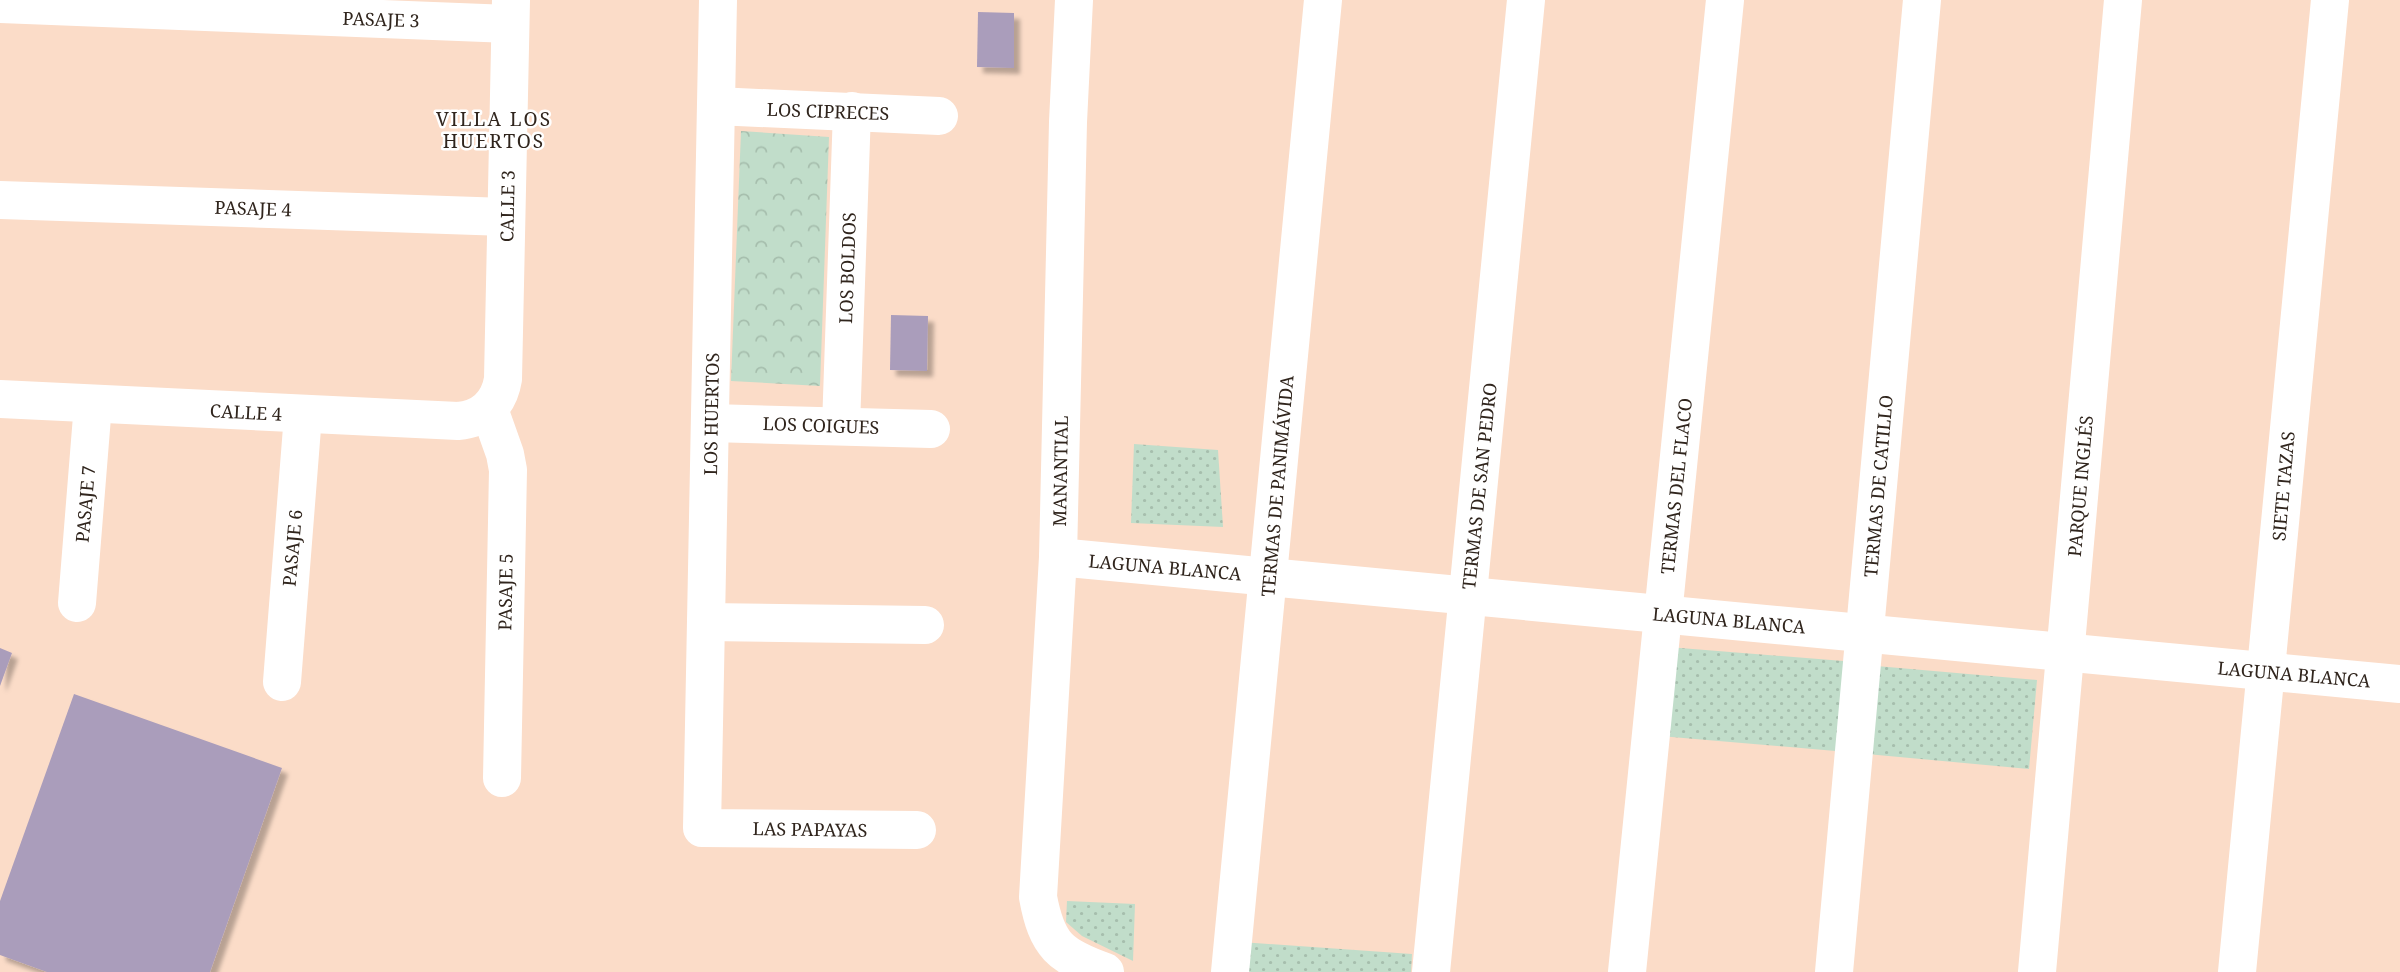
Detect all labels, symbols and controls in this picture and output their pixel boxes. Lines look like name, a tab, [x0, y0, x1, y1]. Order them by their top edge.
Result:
street label: PASAJE 3	[342, 6, 420, 32]
street label: LOS CIPRECES	[766, 97, 890, 125]
district label: VILLA LOS HUERTOS	[436, 106, 552, 154]
street label: CALLE 3	[494, 170, 520, 242]
street label: PASAJE 4	[214, 195, 292, 221]
street label: LOS BOLDOS	[833, 212, 861, 324]
street label: LOS HUERTOS	[698, 352, 724, 476]
street label: TERMAS DE PANIMÁVIDA	[1255, 374, 1299, 598]
street label: TERMAS DE SAN PEDRO	[1456, 382, 1502, 590]
street label: TERMAS DE CATILLO	[1858, 394, 1898, 578]
street label: TERMAS DEL FLACO	[1655, 397, 1697, 575]
street label: CALLE 4	[209, 398, 283, 426]
street label: LOS COIGUES	[762, 411, 880, 439]
street label: PARQUE INGLÉS	[2062, 414, 2098, 558]
street label: MANANTIAL	[1047, 415, 1073, 527]
street label: SIETE TAZAS	[2266, 430, 2300, 542]
street label: PASAJE 7	[70, 465, 100, 543]
street label: PASAJE 6	[277, 509, 307, 587]
street label: LAGUNA BLANCA	[1087, 548, 1243, 586]
street label: PASAJE 5	[492, 553, 518, 631]
street label: LAGUNA BLANCA	[1651, 601, 1807, 639]
street label: LAGUNA BLANCA	[2216, 655, 2372, 693]
street label: LAS PAPAYAS	[752, 816, 868, 842]

